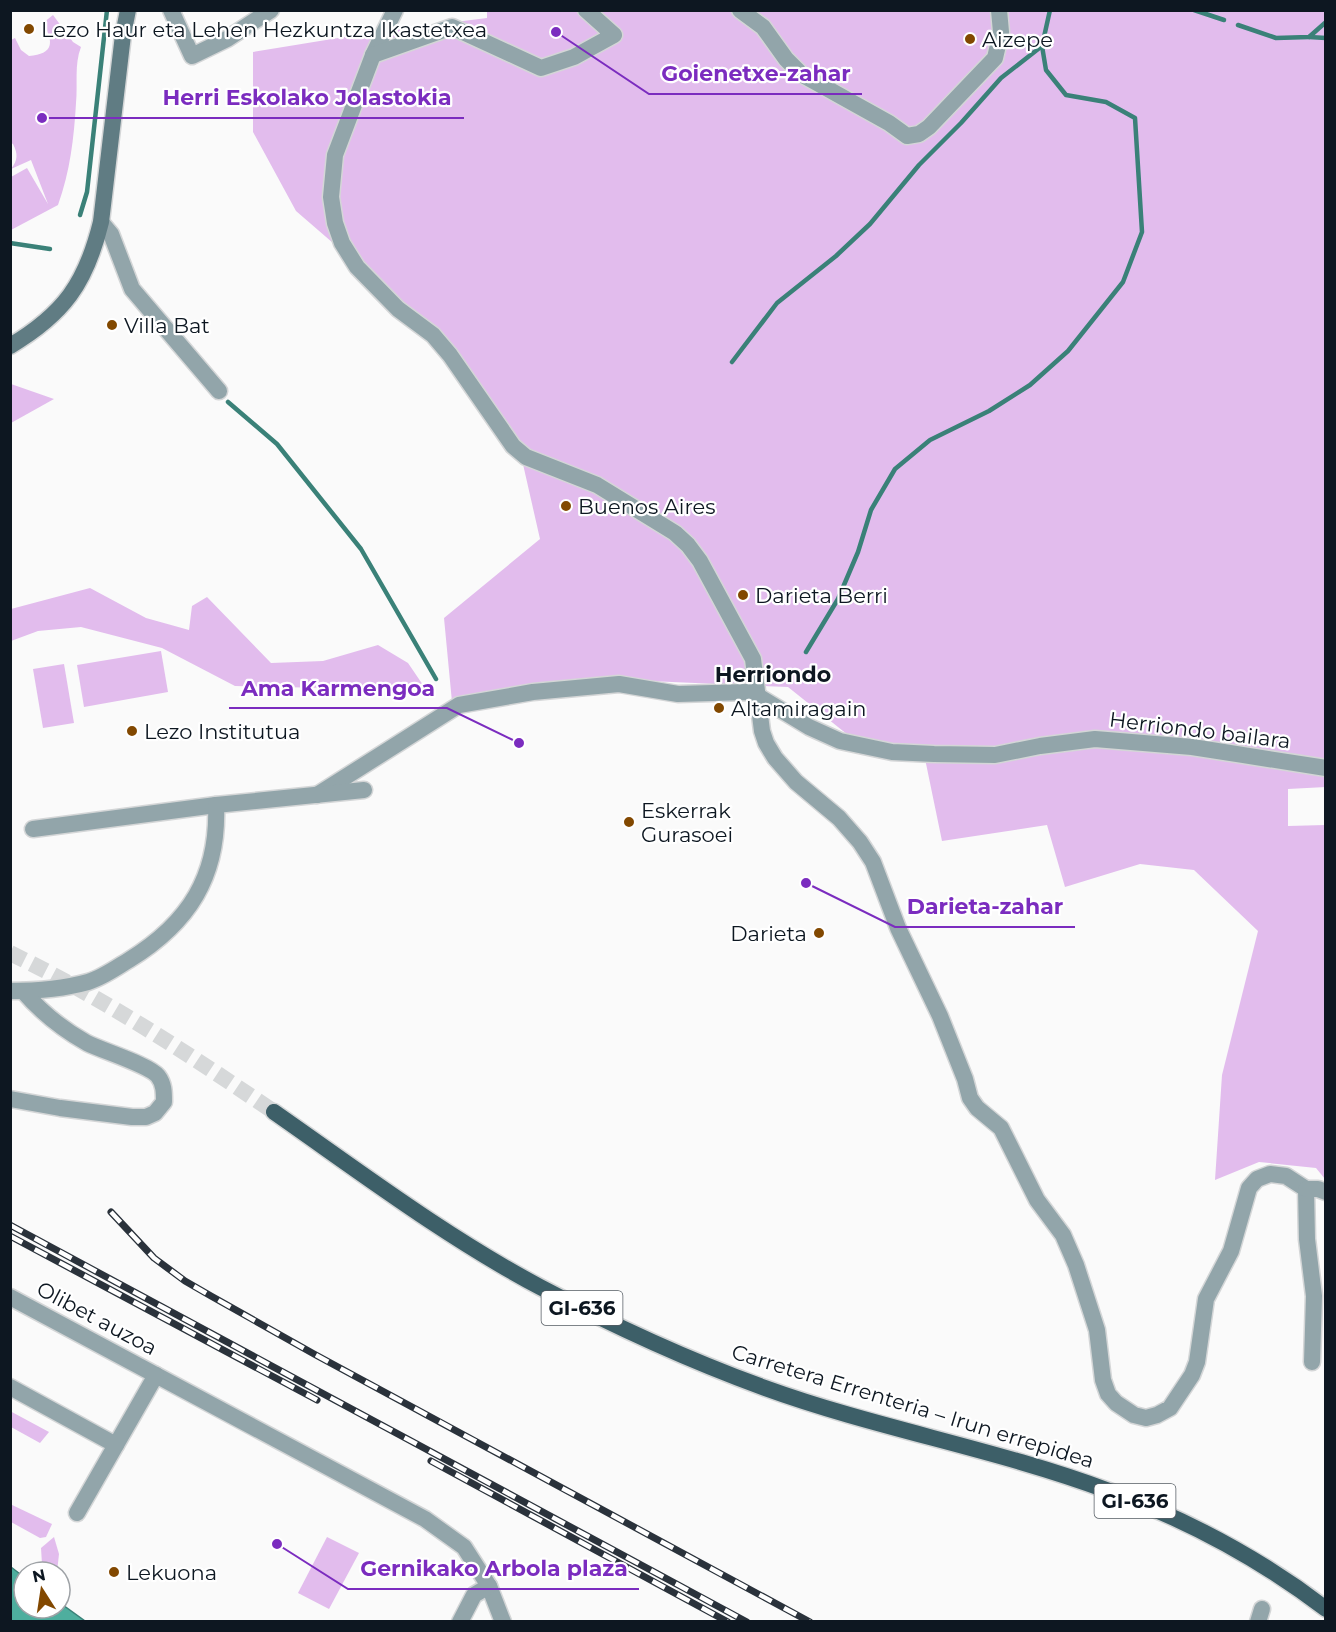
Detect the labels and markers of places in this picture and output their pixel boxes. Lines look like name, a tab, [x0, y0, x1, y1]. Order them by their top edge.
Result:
place label: Lezo Haur eta Lehen Hezkuntza Ikastetxea	[41, 17, 487, 42]
marker: Lezo Haur eta Lehen Hezkuntza Ikastetxea	[22, 22, 36, 36]
place label: Aizepe	[982, 27, 1053, 52]
marker: Aizepe	[963, 32, 977, 46]
callout: Goienetxe-zahar	[649, 54, 862, 94]
callout: Herri Eskolako Jolastokia	[151, 78, 464, 118]
place label: Villa Bat	[124, 313, 210, 338]
marker: Villa Bat	[105, 318, 119, 332]
place label: Buenos Aires	[578, 494, 716, 519]
marker: Buenos Aires	[559, 499, 573, 513]
place label: Darieta Berri	[755, 583, 888, 608]
marker: Darieta Berri	[736, 588, 750, 602]
callout: Ama Karmengoa	[229, 668, 447, 708]
place label: Altamiragain	[731, 696, 867, 721]
marker: Altamiragain	[712, 701, 726, 715]
place label: Lezo Institutua	[144, 719, 300, 744]
marker: Lezo Institutua	[125, 724, 139, 738]
place label: Eskerrak Gurasoei	[641, 798, 733, 847]
marker: Eskerrak Gurasoei	[622, 815, 636, 829]
callout: Darieta-zahar	[895, 887, 1075, 927]
place label: Darieta	[730, 921, 807, 946]
marker: Darieta	[812, 926, 826, 940]
callout: Gernikako Arbola plaza	[348, 1549, 639, 1589]
place label: Lekuona	[126, 1560, 217, 1585]
marker: Lekuona	[107, 1565, 121, 1579]

